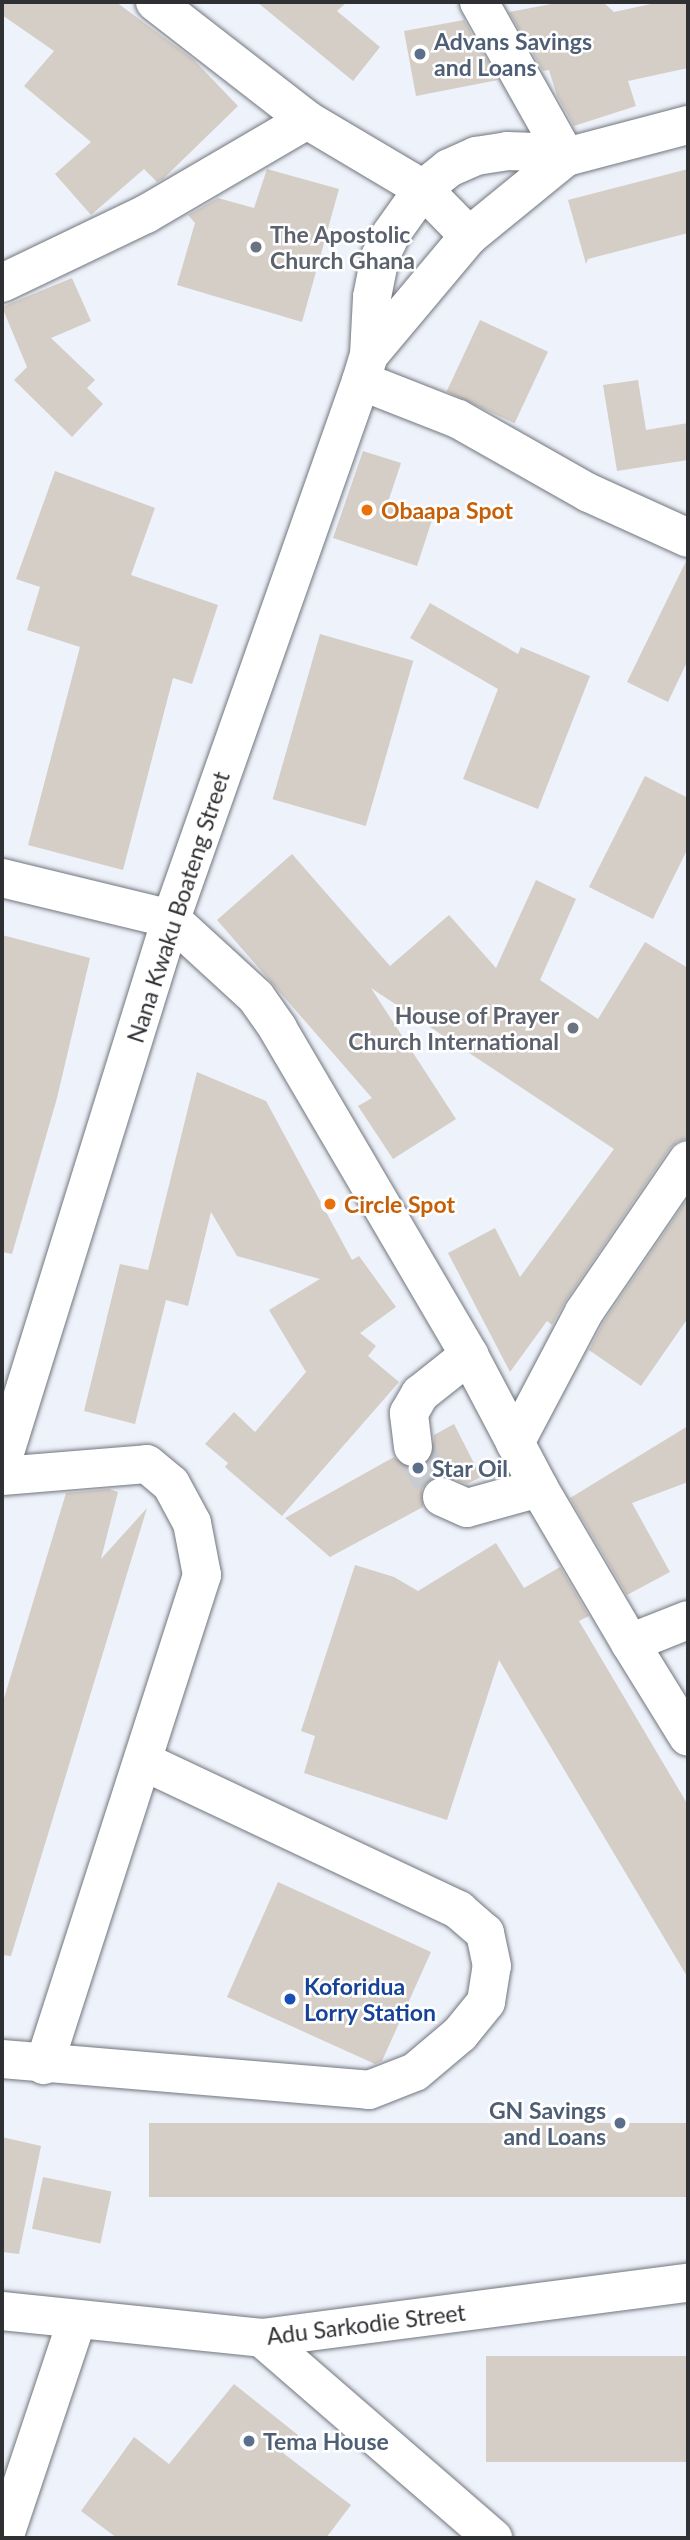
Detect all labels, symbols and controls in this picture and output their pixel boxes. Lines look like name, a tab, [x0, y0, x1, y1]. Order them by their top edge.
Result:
place label: Advans Savings and Loans	[434, 27, 592, 81]
marker: Advans Savings and Loans	[412, 46, 428, 62]
place label: The Apostolic Church Ghana	[270, 220, 415, 274]
marker: The Apostolic Church Ghana	[248, 239, 264, 255]
place label: Obaapa Spot	[381, 496, 513, 524]
marker: Obaapa Spot	[359, 502, 375, 518]
street label: Nana Kwaku Boateng Street	[121, 768, 235, 1046]
place label: House of Prayer Church International	[348, 1001, 559, 1055]
marker: House of Prayer Church International	[565, 1020, 581, 1036]
place label: Circle Spot	[344, 1190, 455, 1218]
marker: Circle Spot	[322, 1196, 338, 1212]
place label: Star Oil	[432, 1454, 508, 1482]
marker: Star Oil	[410, 1460, 426, 1476]
place label: Koforidua Lorry Station	[304, 1972, 437, 2026]
marker: Koforidua Lorry Station	[282, 1991, 298, 2007]
place label: GN Savings and Loans	[489, 2096, 606, 2150]
marker: GN Savings and Loans	[612, 2115, 628, 2131]
street label: Adu Sarkodie Street	[265, 2298, 467, 2350]
place label: Tema House	[263, 2427, 389, 2455]
marker: Tema House	[241, 2433, 257, 2449]

